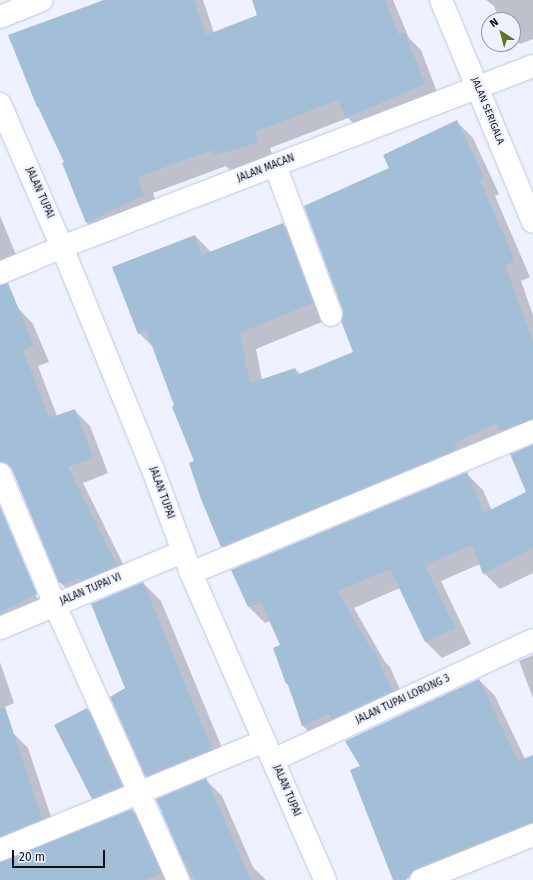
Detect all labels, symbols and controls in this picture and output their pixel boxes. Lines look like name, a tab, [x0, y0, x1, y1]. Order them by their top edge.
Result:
north arrow	[481, 12, 521, 52]
text: N	[487, 15, 501, 30]
street label: JALAN SERIGALA	[468, 76, 506, 146]
street label: JALAN MACAN	[236, 153, 296, 185]
street label: JALAN TUPAI	[22, 166, 56, 220]
street label: JALAN TUPAI	[146, 465, 176, 521]
street label: JALAN TUPAI VI	[58, 572, 124, 608]
street label: JALAN TUPAI LORONG 3	[354, 673, 452, 727]
street label: JALAN TUPAI	[270, 764, 302, 818]
scale bar	[14, 842, 107, 868]
text: 20 m	[19, 850, 45, 864]

